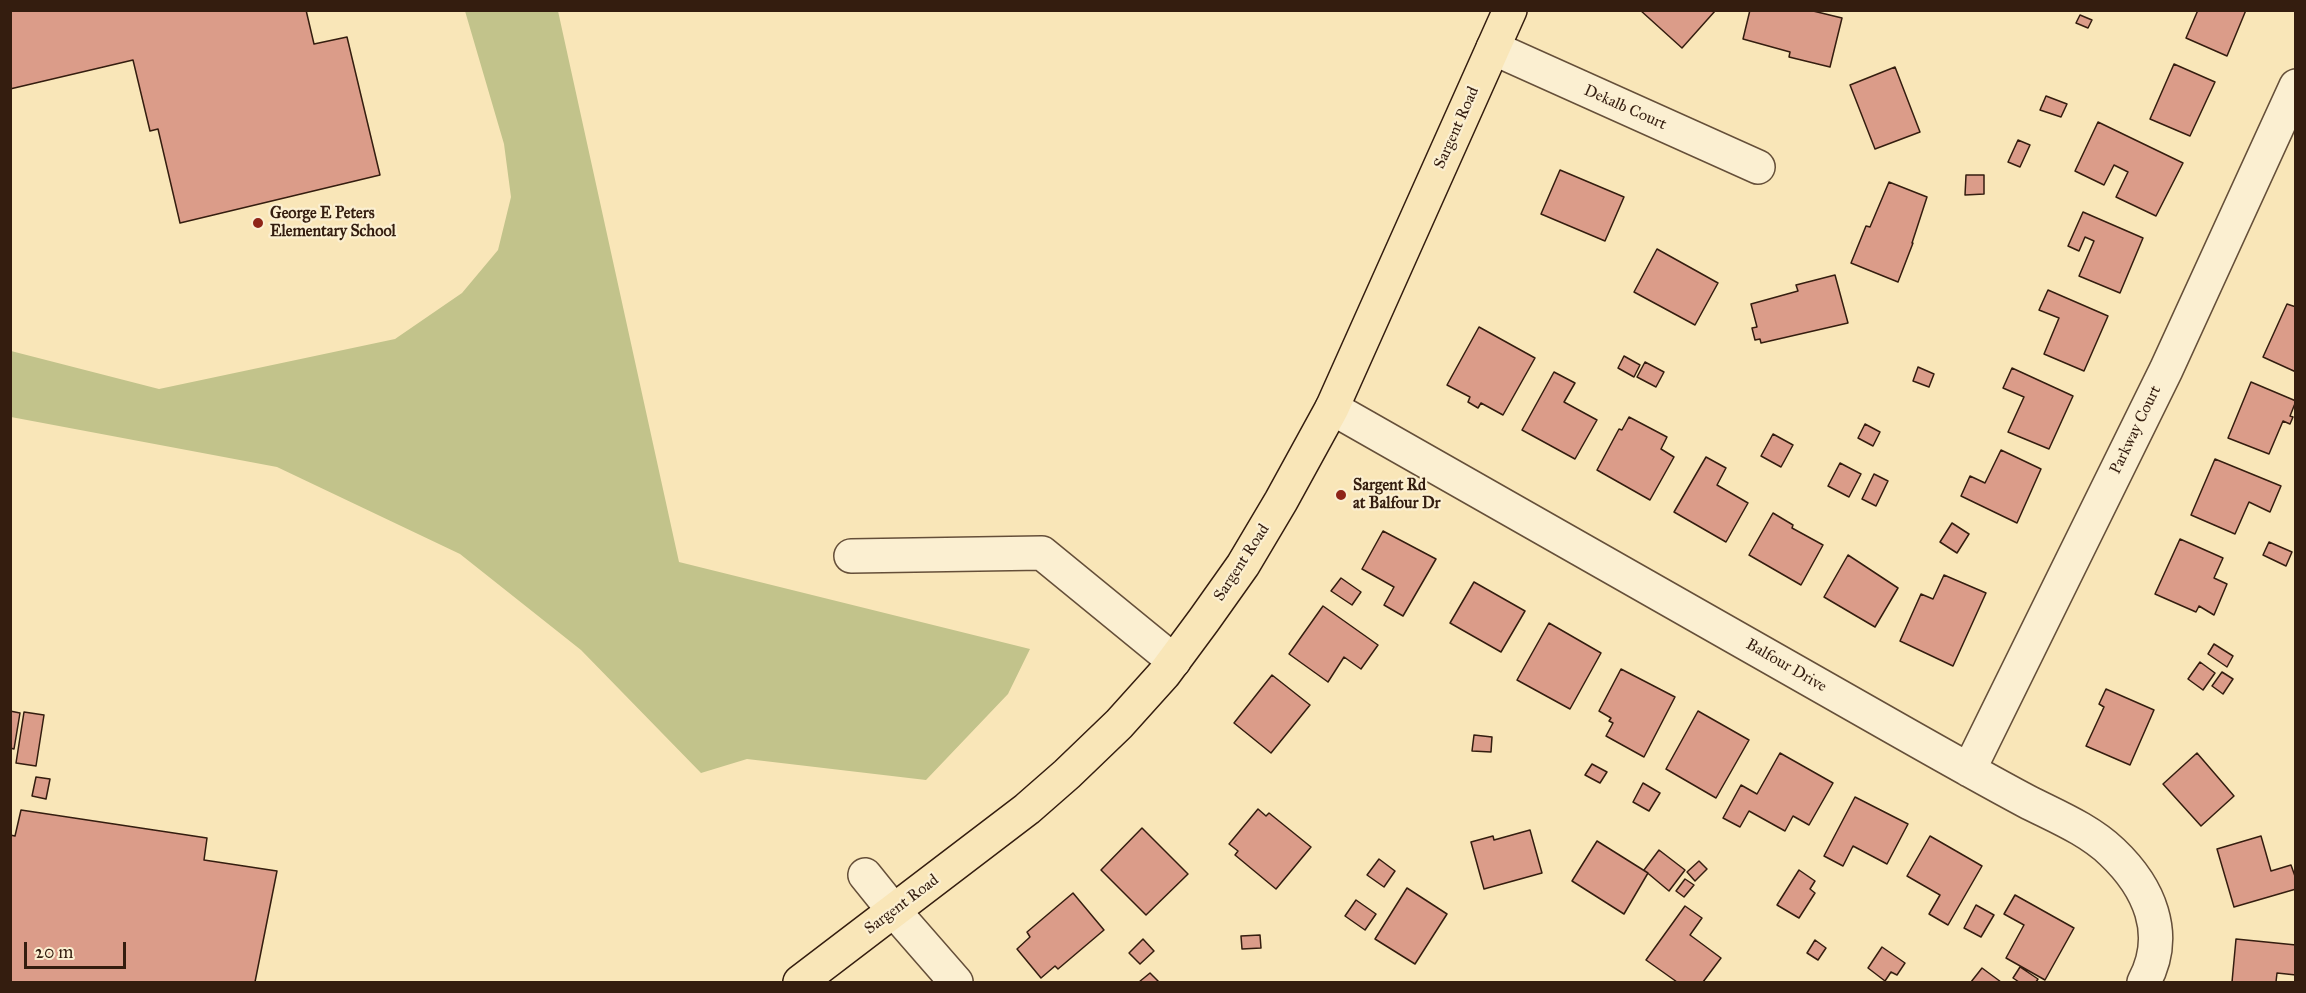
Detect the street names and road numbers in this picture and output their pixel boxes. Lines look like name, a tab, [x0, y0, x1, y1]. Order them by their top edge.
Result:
street label: Dekalb Court	[1581, 81, 1669, 135]
street label: Sargent Road	[1430, 84, 1484, 172]
street label: Parkway Court	[2106, 383, 2166, 477]
street label: Sargent Road	[1210, 521, 1274, 605]
street label: Balfour Drive	[1742, 635, 1830, 697]
street label: Sargent Road	[861, 871, 943, 939]

